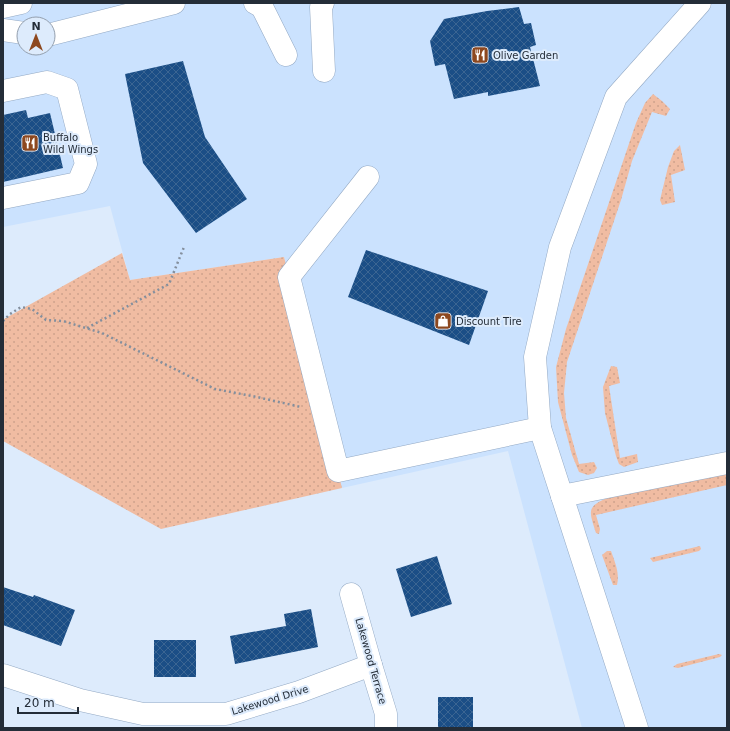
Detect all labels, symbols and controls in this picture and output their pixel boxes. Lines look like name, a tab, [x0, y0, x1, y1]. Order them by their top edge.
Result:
north arrow	[16, 16, 56, 56]
text: N	[31, 20, 41, 33]
restaurant icon: Olive Garden	[470, 45, 490, 65]
place label: Olive Garden	[493, 50, 558, 61]
place label: Buffalo Wild Wings	[43, 132, 98, 155]
restaurant icon: Buffalo Wild Wings	[20, 133, 40, 153]
shop icon: Discount Tire	[433, 311, 453, 331]
place label: Discount Tire	[456, 316, 522, 327]
street label: Lakewood Terrace	[353, 616, 389, 706]
street label: Lakewood Drive	[230, 683, 310, 717]
scale bar	[18, 689, 78, 715]
text: 20 m	[24, 696, 55, 710]

